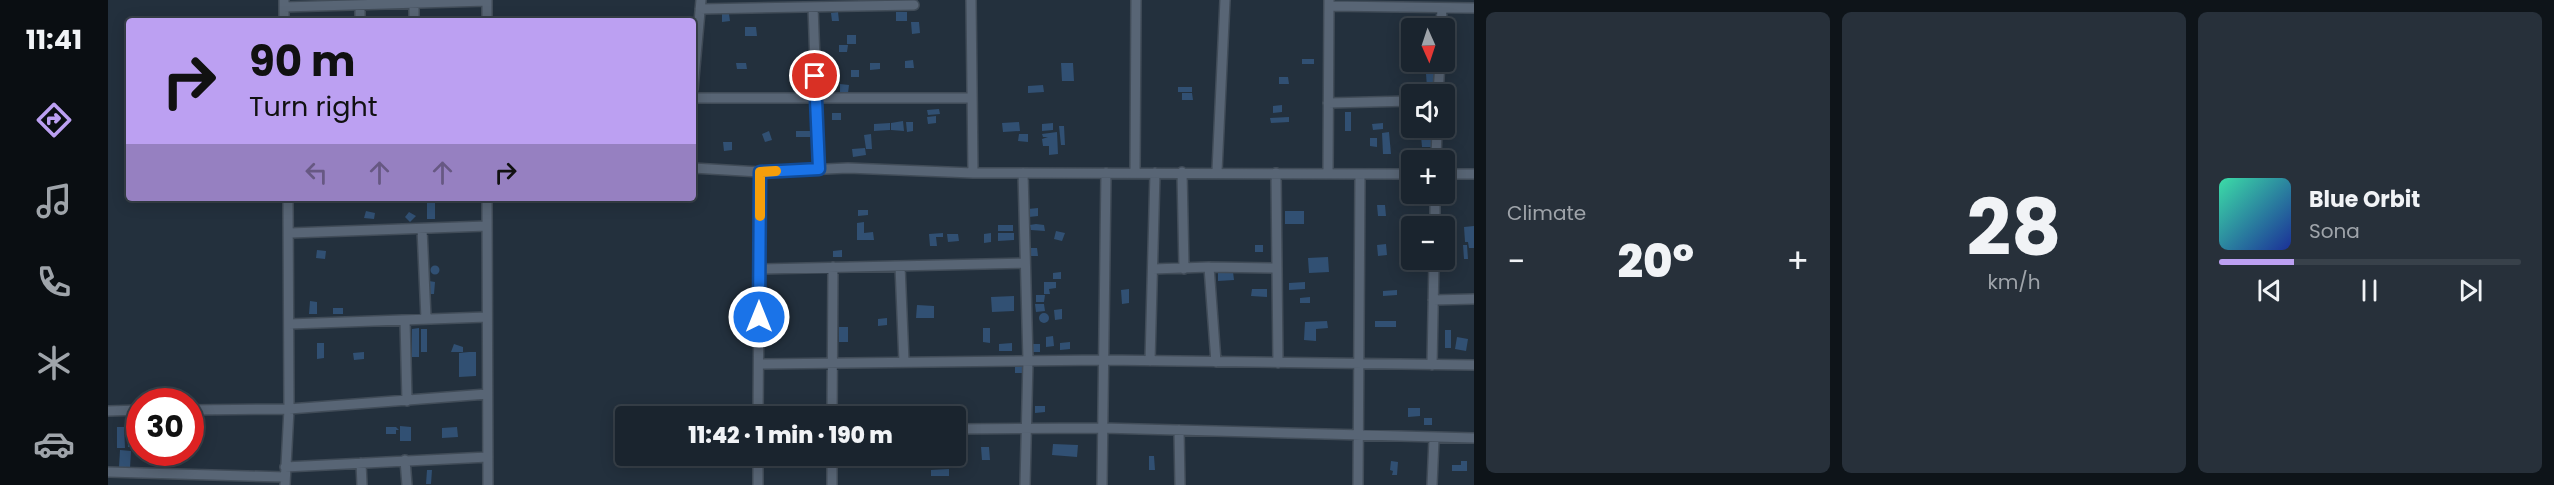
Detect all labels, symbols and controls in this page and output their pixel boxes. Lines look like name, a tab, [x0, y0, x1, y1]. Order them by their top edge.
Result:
north arrow	[1401, 18, 1455, 72]
map controls	[1401, 18, 1455, 270]
text: 11:41	[26, 21, 82, 58]
text: 90 m	[249, 32, 356, 91]
icon: right	[150, 42, 228, 120]
pin	[789, 50, 840, 101]
icon: arrive	[798, 59, 831, 92]
button: sound	[1401, 84, 1455, 138]
text: Turn right	[249, 88, 378, 125]
icon: directions	[33, 99, 75, 141]
button: +	[1401, 150, 1455, 204]
icon: left	[300, 156, 333, 189]
icon: ahead	[363, 156, 396, 189]
icon: ahead	[426, 156, 459, 189]
icon: right	[489, 156, 522, 189]
text: 28	[1966, 173, 2062, 282]
icon: music	[33, 180, 75, 222]
text: Blue Orbit	[2309, 184, 2420, 215]
text: Climate	[1507, 199, 1586, 227]
button: −	[1401, 216, 1455, 270]
text: Sona	[2309, 217, 2360, 245]
text: 20°	[1617, 230, 1694, 293]
text: −	[1507, 238, 1525, 285]
text: +	[1786, 238, 1809, 285]
icon: phone	[33, 261, 75, 303]
text: km/h	[1987, 268, 2041, 296]
icon: previous	[2253, 274, 2286, 307]
icon: pause	[2353, 274, 2386, 307]
icon: next	[2454, 274, 2487, 307]
position arrow	[727, 285, 791, 349]
icon: climate	[33, 342, 75, 384]
speed limit sign: 30	[126, 388, 204, 466]
text: 11:42 · 1 min · 190 m	[688, 420, 893, 451]
icon: car	[33, 423, 75, 465]

